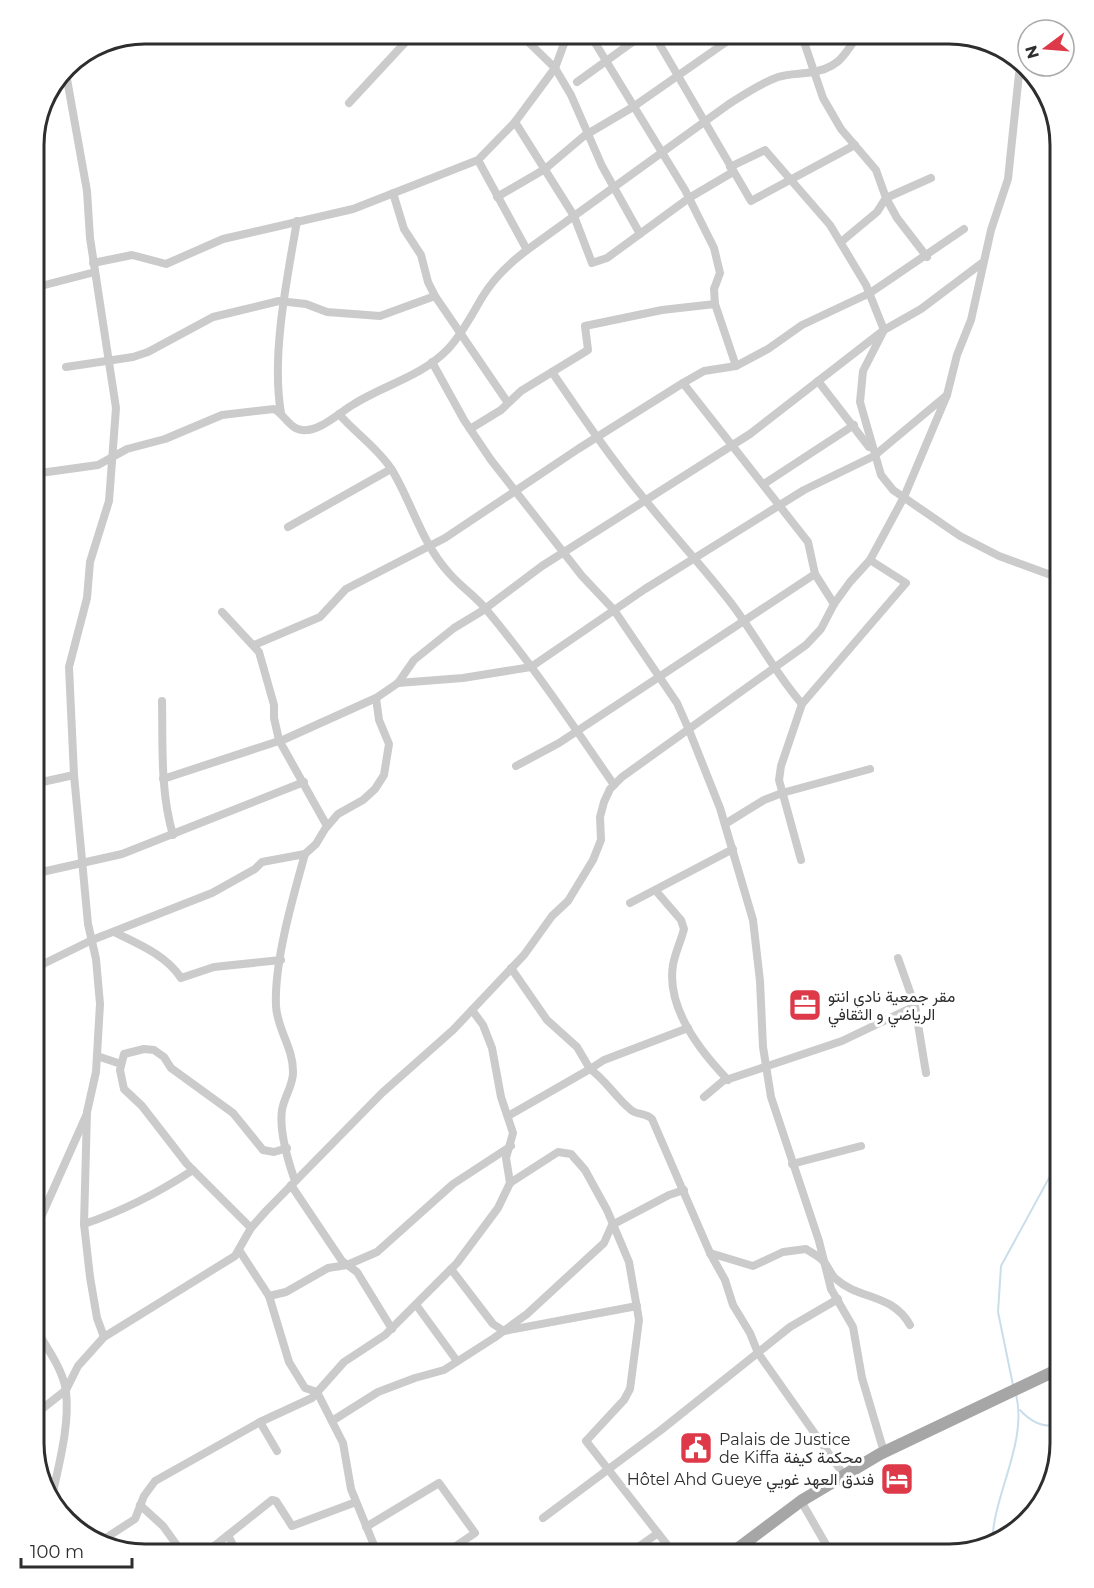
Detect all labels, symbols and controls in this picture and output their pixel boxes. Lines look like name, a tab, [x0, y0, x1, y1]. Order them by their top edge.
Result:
north arrow	[1016, 18, 1076, 78]
text: N	[1021, 43, 1043, 61]
office icon: مقر جمعية نادي انتو الرياضي و الثقافي	[787, 987, 823, 1023]
place label: مقر جمعية نادي انتو الرياضي و الثقافي	[828, 987, 955, 1028]
public building icon: Palais de Justice de Kiffa محكمة كيفة	[678, 1430, 714, 1466]
place label: Palais de Justice de Kiffa محكمة كيفة	[719, 1430, 862, 1467]
hotel icon: Hôtel Ahd Gueye فندق العهد غويي	[879, 1461, 915, 1497]
place label: Hôtel Ahd Gueye فندق العهد غويي	[627, 1470, 874, 1493]
scale bar	[21, 1531, 132, 1569]
text: 100 m	[30, 1541, 84, 1563]

